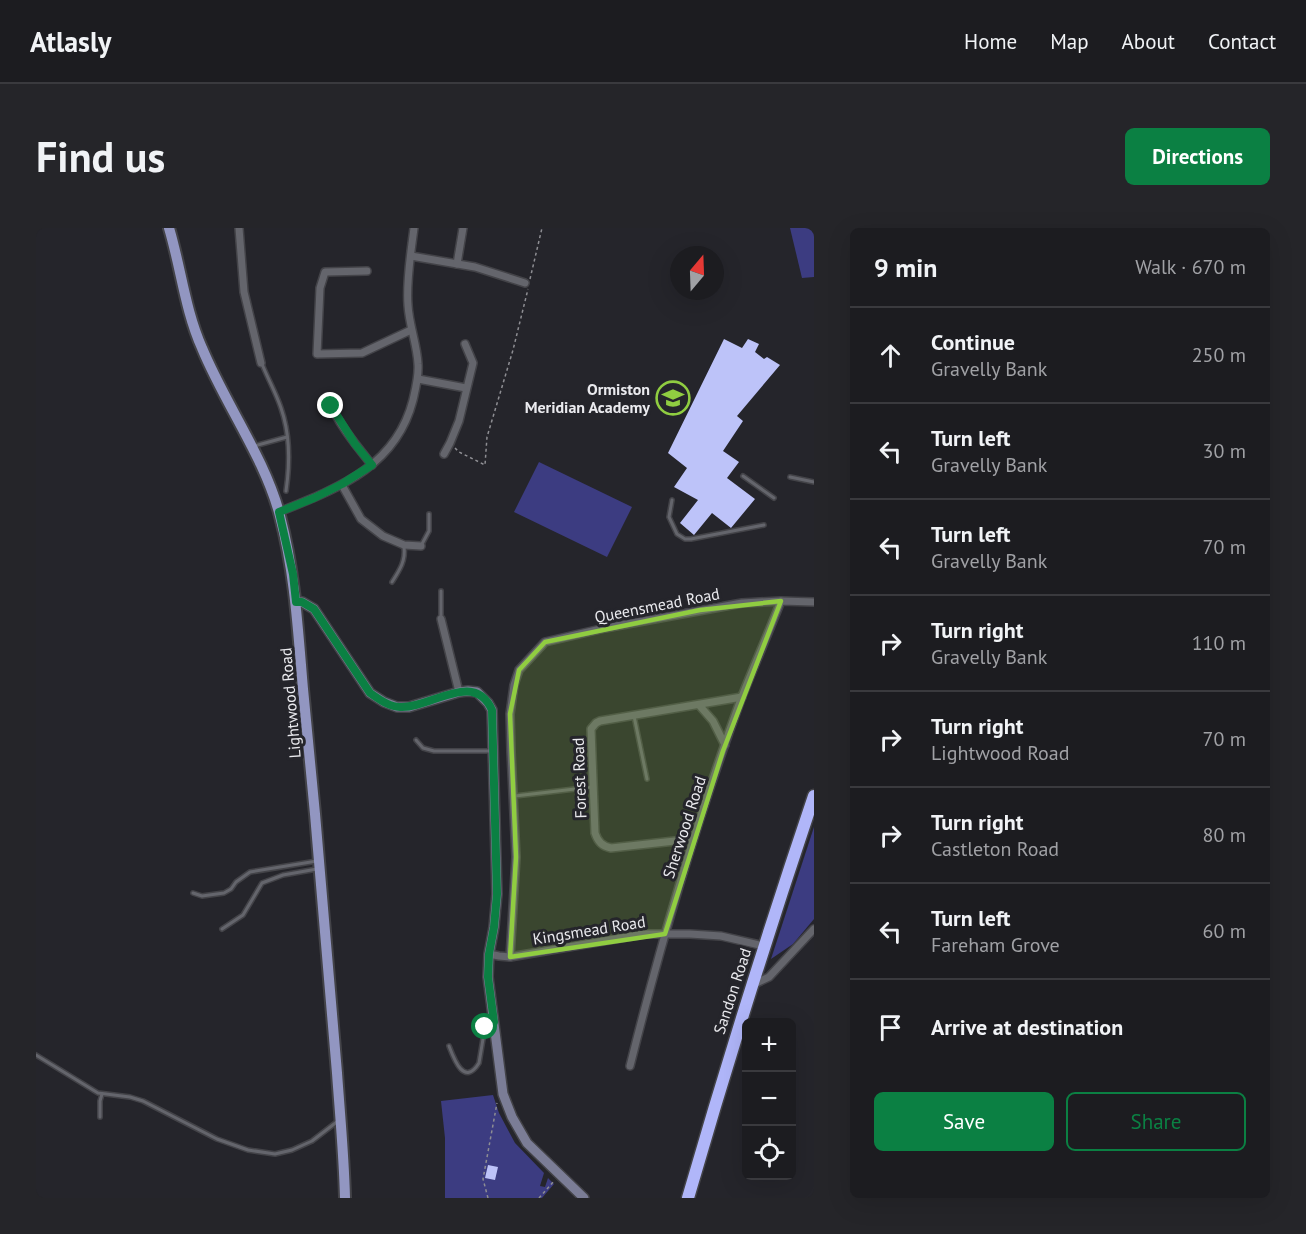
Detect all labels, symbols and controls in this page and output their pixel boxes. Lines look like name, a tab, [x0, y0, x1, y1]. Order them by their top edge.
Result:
text: Atlasly	[30, 23, 112, 60]
text: Home	[964, 28, 1017, 55]
text: Map	[1050, 28, 1089, 55]
text: About	[1122, 28, 1175, 55]
text: Contact	[1208, 28, 1276, 55]
button: Directions	[1125, 128, 1270, 185]
text: Find us	[36, 129, 165, 184]
north arrow	[670, 246, 724, 300]
text: 9 min	[874, 251, 937, 284]
text: Walk · 670 m	[1135, 254, 1246, 280]
text: Continue	[931, 328, 1015, 356]
icon: ahead	[874, 339, 907, 372]
text: 250 m	[1192, 342, 1246, 368]
text: Gravelly Bank	[931, 356, 1047, 382]
place label: Ormiston Meridian Academy	[525, 379, 650, 417]
school or university icon: Ormiston Meridian Academy	[655, 380, 691, 416]
route end	[317, 392, 343, 418]
text: Turn left	[931, 424, 1011, 452]
icon: left	[874, 435, 907, 468]
text: 30 m	[1203, 438, 1246, 464]
text: Gravelly Bank	[931, 452, 1047, 478]
text: Turn left	[931, 520, 1011, 548]
icon: left	[874, 531, 907, 564]
text: 70 m	[1203, 534, 1246, 560]
text: Gravelly Bank	[931, 548, 1047, 574]
street label: Queensmead Road	[593, 583, 721, 627]
text: Turn right	[931, 616, 1023, 644]
icon: right	[874, 627, 907, 660]
text: 110 m	[1192, 630, 1246, 656]
text: Gravelly Bank	[931, 644, 1047, 670]
street label: Lightwood Road	[275, 647, 305, 759]
text: Turn right	[931, 712, 1023, 740]
icon: right	[874, 723, 907, 756]
text: 70 m	[1203, 726, 1246, 752]
street label: Forest Road	[568, 737, 590, 819]
text: Lightwood Road	[931, 740, 1070, 766]
street label: Sherwood Road	[658, 773, 710, 881]
text: Turn right	[931, 808, 1023, 836]
icon: right	[874, 819, 907, 852]
text: 80 m	[1203, 822, 1246, 848]
text: Castleton Road	[931, 836, 1059, 862]
text: Turn left	[931, 904, 1011, 932]
street label: Kingsmead Road	[531, 911, 647, 949]
icon: left	[874, 915, 907, 948]
text: 60 m	[1203, 918, 1246, 944]
text: Fareham Grove	[931, 932, 1060, 958]
street label: Sandon Road	[709, 945, 755, 1037]
icon: arrive	[874, 1011, 907, 1044]
route start	[471, 1013, 497, 1039]
text: Arrive at destination	[931, 1013, 1123, 1041]
map controls	[742, 1018, 796, 1180]
button: +	[742, 1018, 796, 1072]
button: −	[742, 1072, 796, 1126]
button: Save	[874, 1092, 1054, 1151]
button: Share	[1066, 1092, 1246, 1151]
button: locate	[742, 1126, 796, 1180]

